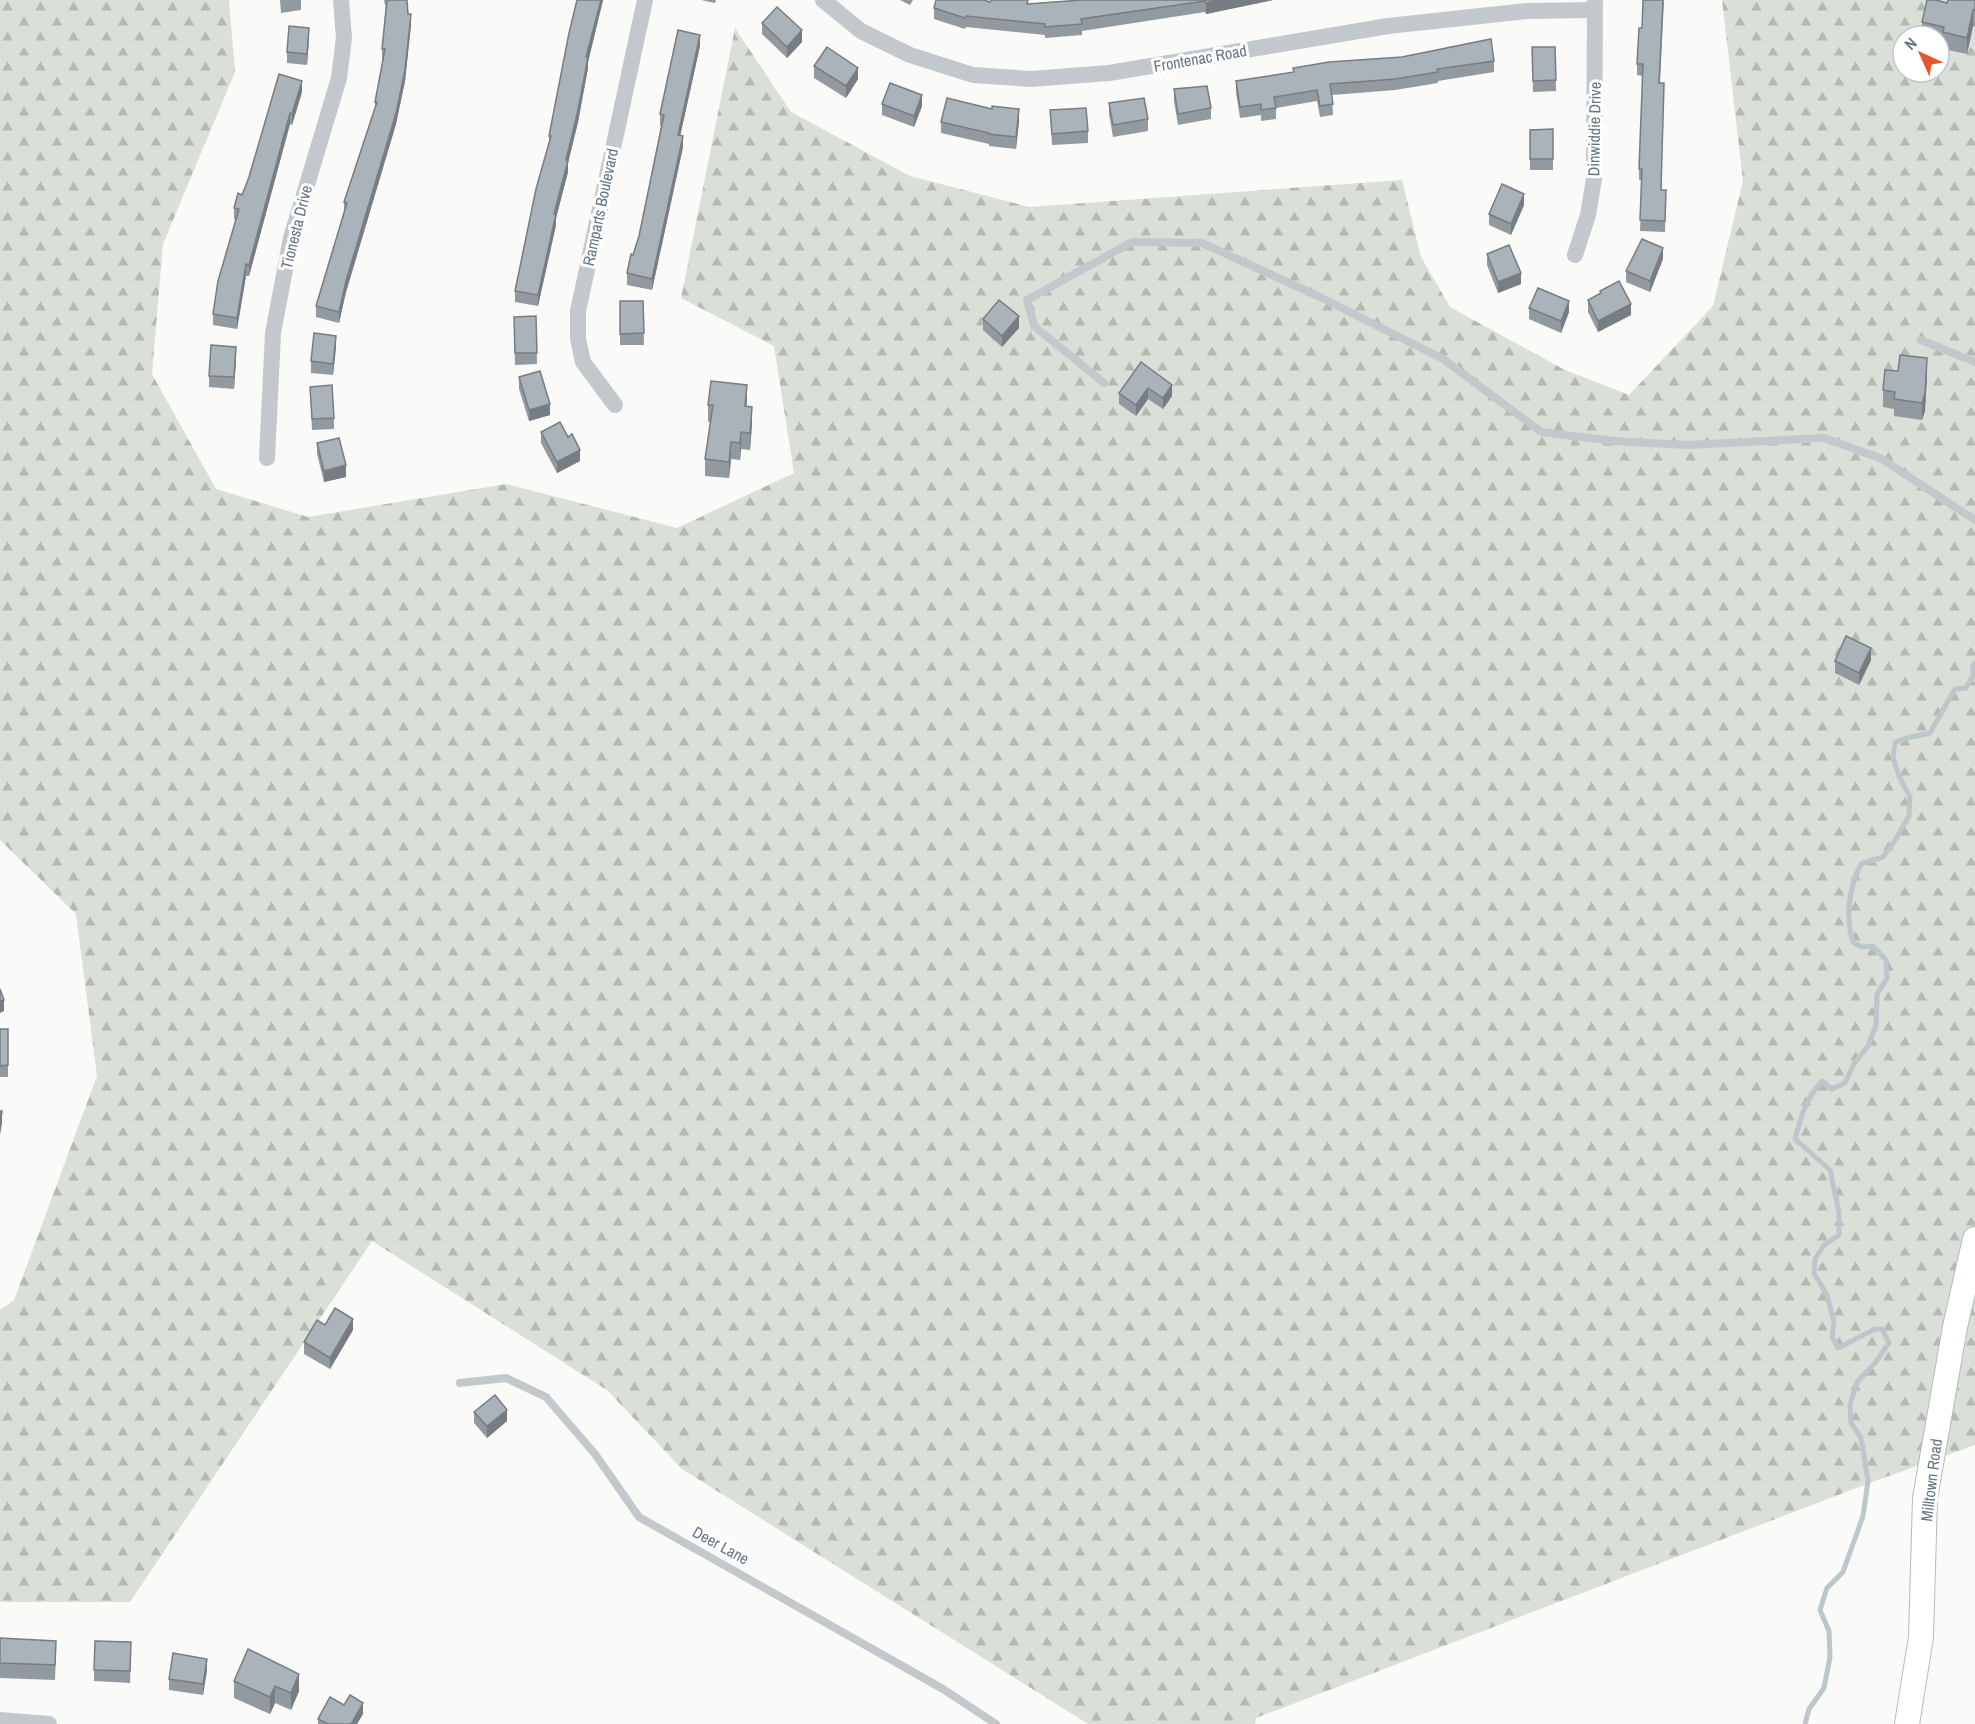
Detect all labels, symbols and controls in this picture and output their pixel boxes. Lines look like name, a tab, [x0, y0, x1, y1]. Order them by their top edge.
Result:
north arrow	[1891, 24, 1951, 84]
text: N	[1899, 32, 1922, 55]
street label: Frontenac Road	[1152, 39, 1248, 77]
street label: Dinwiddie Drive	[1582, 82, 1606, 176]
street label: Ramparts Boulevard	[577, 146, 623, 268]
street label: Tionesta Drive	[275, 183, 317, 271]
street label: Milltown Road	[1915, 1437, 1947, 1523]
street label: Deer Lane	[689, 1521, 753, 1569]

